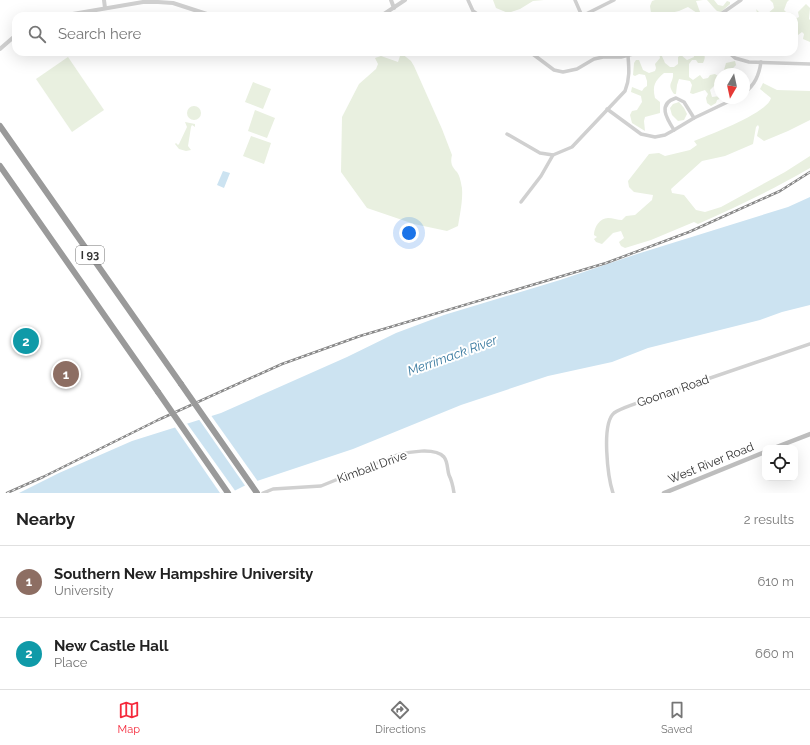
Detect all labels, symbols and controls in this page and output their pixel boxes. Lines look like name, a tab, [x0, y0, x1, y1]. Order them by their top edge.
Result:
search box	[12, 12, 798, 56]
icon: search	[26, 23, 48, 45]
text: Search here	[58, 25, 141, 43]
north arrow	[714, 68, 750, 104]
your location	[399, 223, 419, 243]
road number: I 93	[76, 246, 104, 264]
pin: 2	[13, 326, 39, 356]
water label: Merrimack River	[405, 332, 500, 379]
pin: 1	[53, 359, 79, 389]
street label: Goonan Road	[635, 372, 711, 410]
street label: West River Road	[666, 439, 756, 487]
map controls	[762, 445, 798, 481]
button: locate	[762, 445, 798, 481]
street label: Kimball Drive	[335, 448, 409, 486]
text: Nearby	[16, 509, 75, 529]
text: 2 results	[744, 512, 794, 527]
text: Southern New Hampshire University	[54, 565, 313, 583]
text: 1	[26, 574, 32, 589]
text: 610 m	[757, 574, 794, 589]
text: University	[54, 583, 114, 598]
text: New Castle Hall	[54, 637, 168, 655]
text: 2	[25, 646, 33, 661]
text: 660 m	[755, 646, 794, 661]
text: Place	[54, 655, 87, 670]
tab: Map	[118, 699, 140, 736]
tab: Directions	[375, 699, 426, 736]
tab: Saved	[661, 699, 692, 736]

